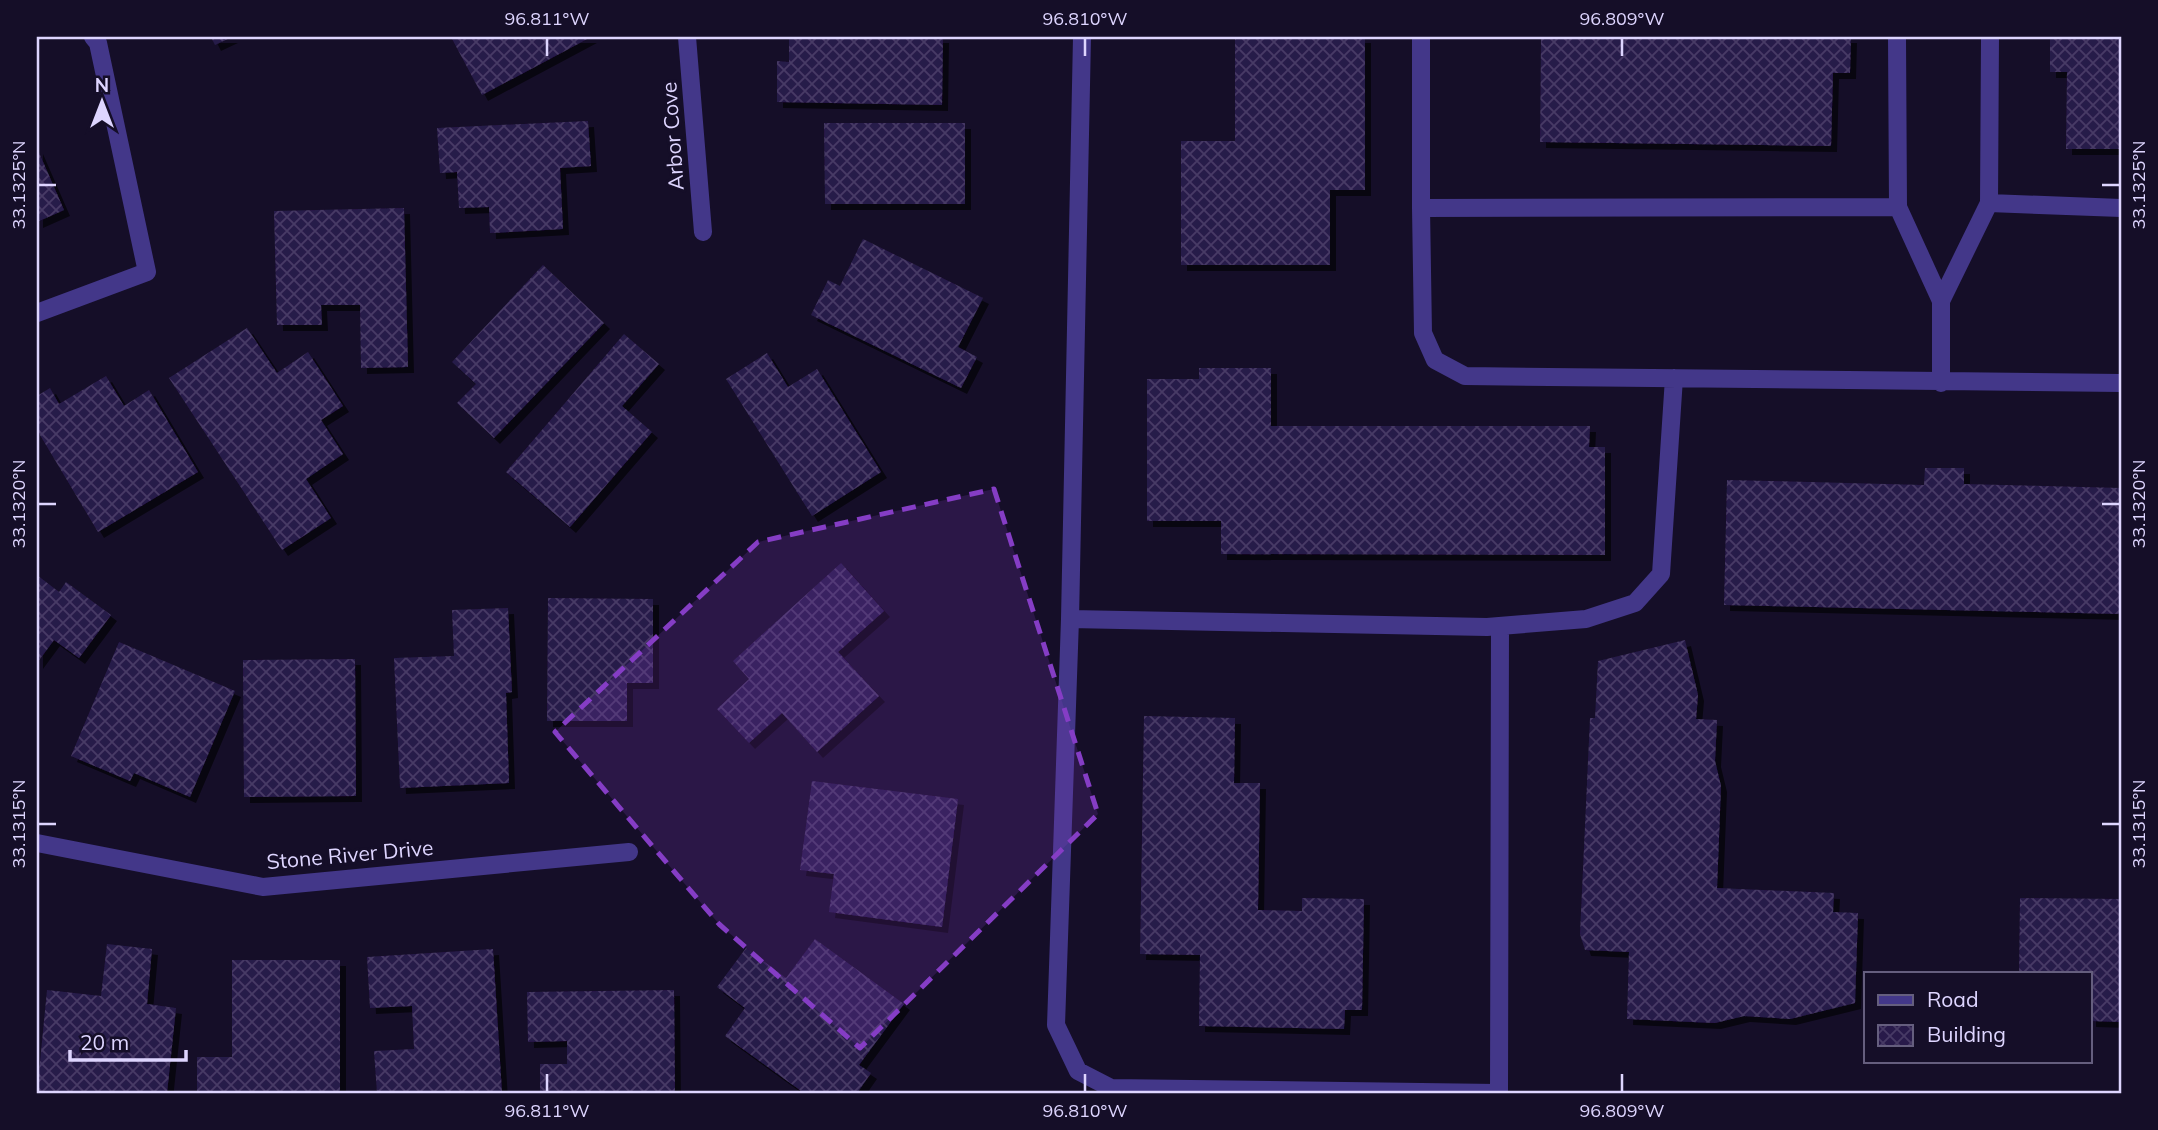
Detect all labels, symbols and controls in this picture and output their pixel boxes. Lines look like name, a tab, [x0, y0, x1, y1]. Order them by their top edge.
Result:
text: 96.811°W	[504, 7, 590, 30]
text: 96.810°W	[1042, 7, 1128, 30]
text: 96.809°W	[1579, 7, 1665, 30]
north arrow	[66, 66, 136, 136]
text: N	[95, 73, 109, 97]
street label: Arbor Cove	[655, 81, 689, 191]
text: 33.1325°N	[7, 140, 30, 230]
text: 33.1325°N	[2127, 140, 2150, 230]
text: 33.1320°N	[7, 459, 30, 549]
text: 33.1320°N	[2127, 459, 2150, 549]
text: 33.1315°N	[7, 779, 30, 869]
text: 33.1315°N	[2127, 779, 2150, 869]
street label: Stone River Drive	[265, 834, 434, 874]
legend	[1864, 972, 2092, 1064]
text: Road	[1927, 986, 1978, 1012]
scale bar	[70, 1018, 186, 1062]
text: Building	[1927, 1021, 2006, 1047]
text: 20 m	[80, 1029, 129, 1055]
text: 96.811°W	[504, 1099, 590, 1122]
text: 96.810°W	[1042, 1099, 1128, 1122]
text: 96.809°W	[1579, 1099, 1665, 1122]

